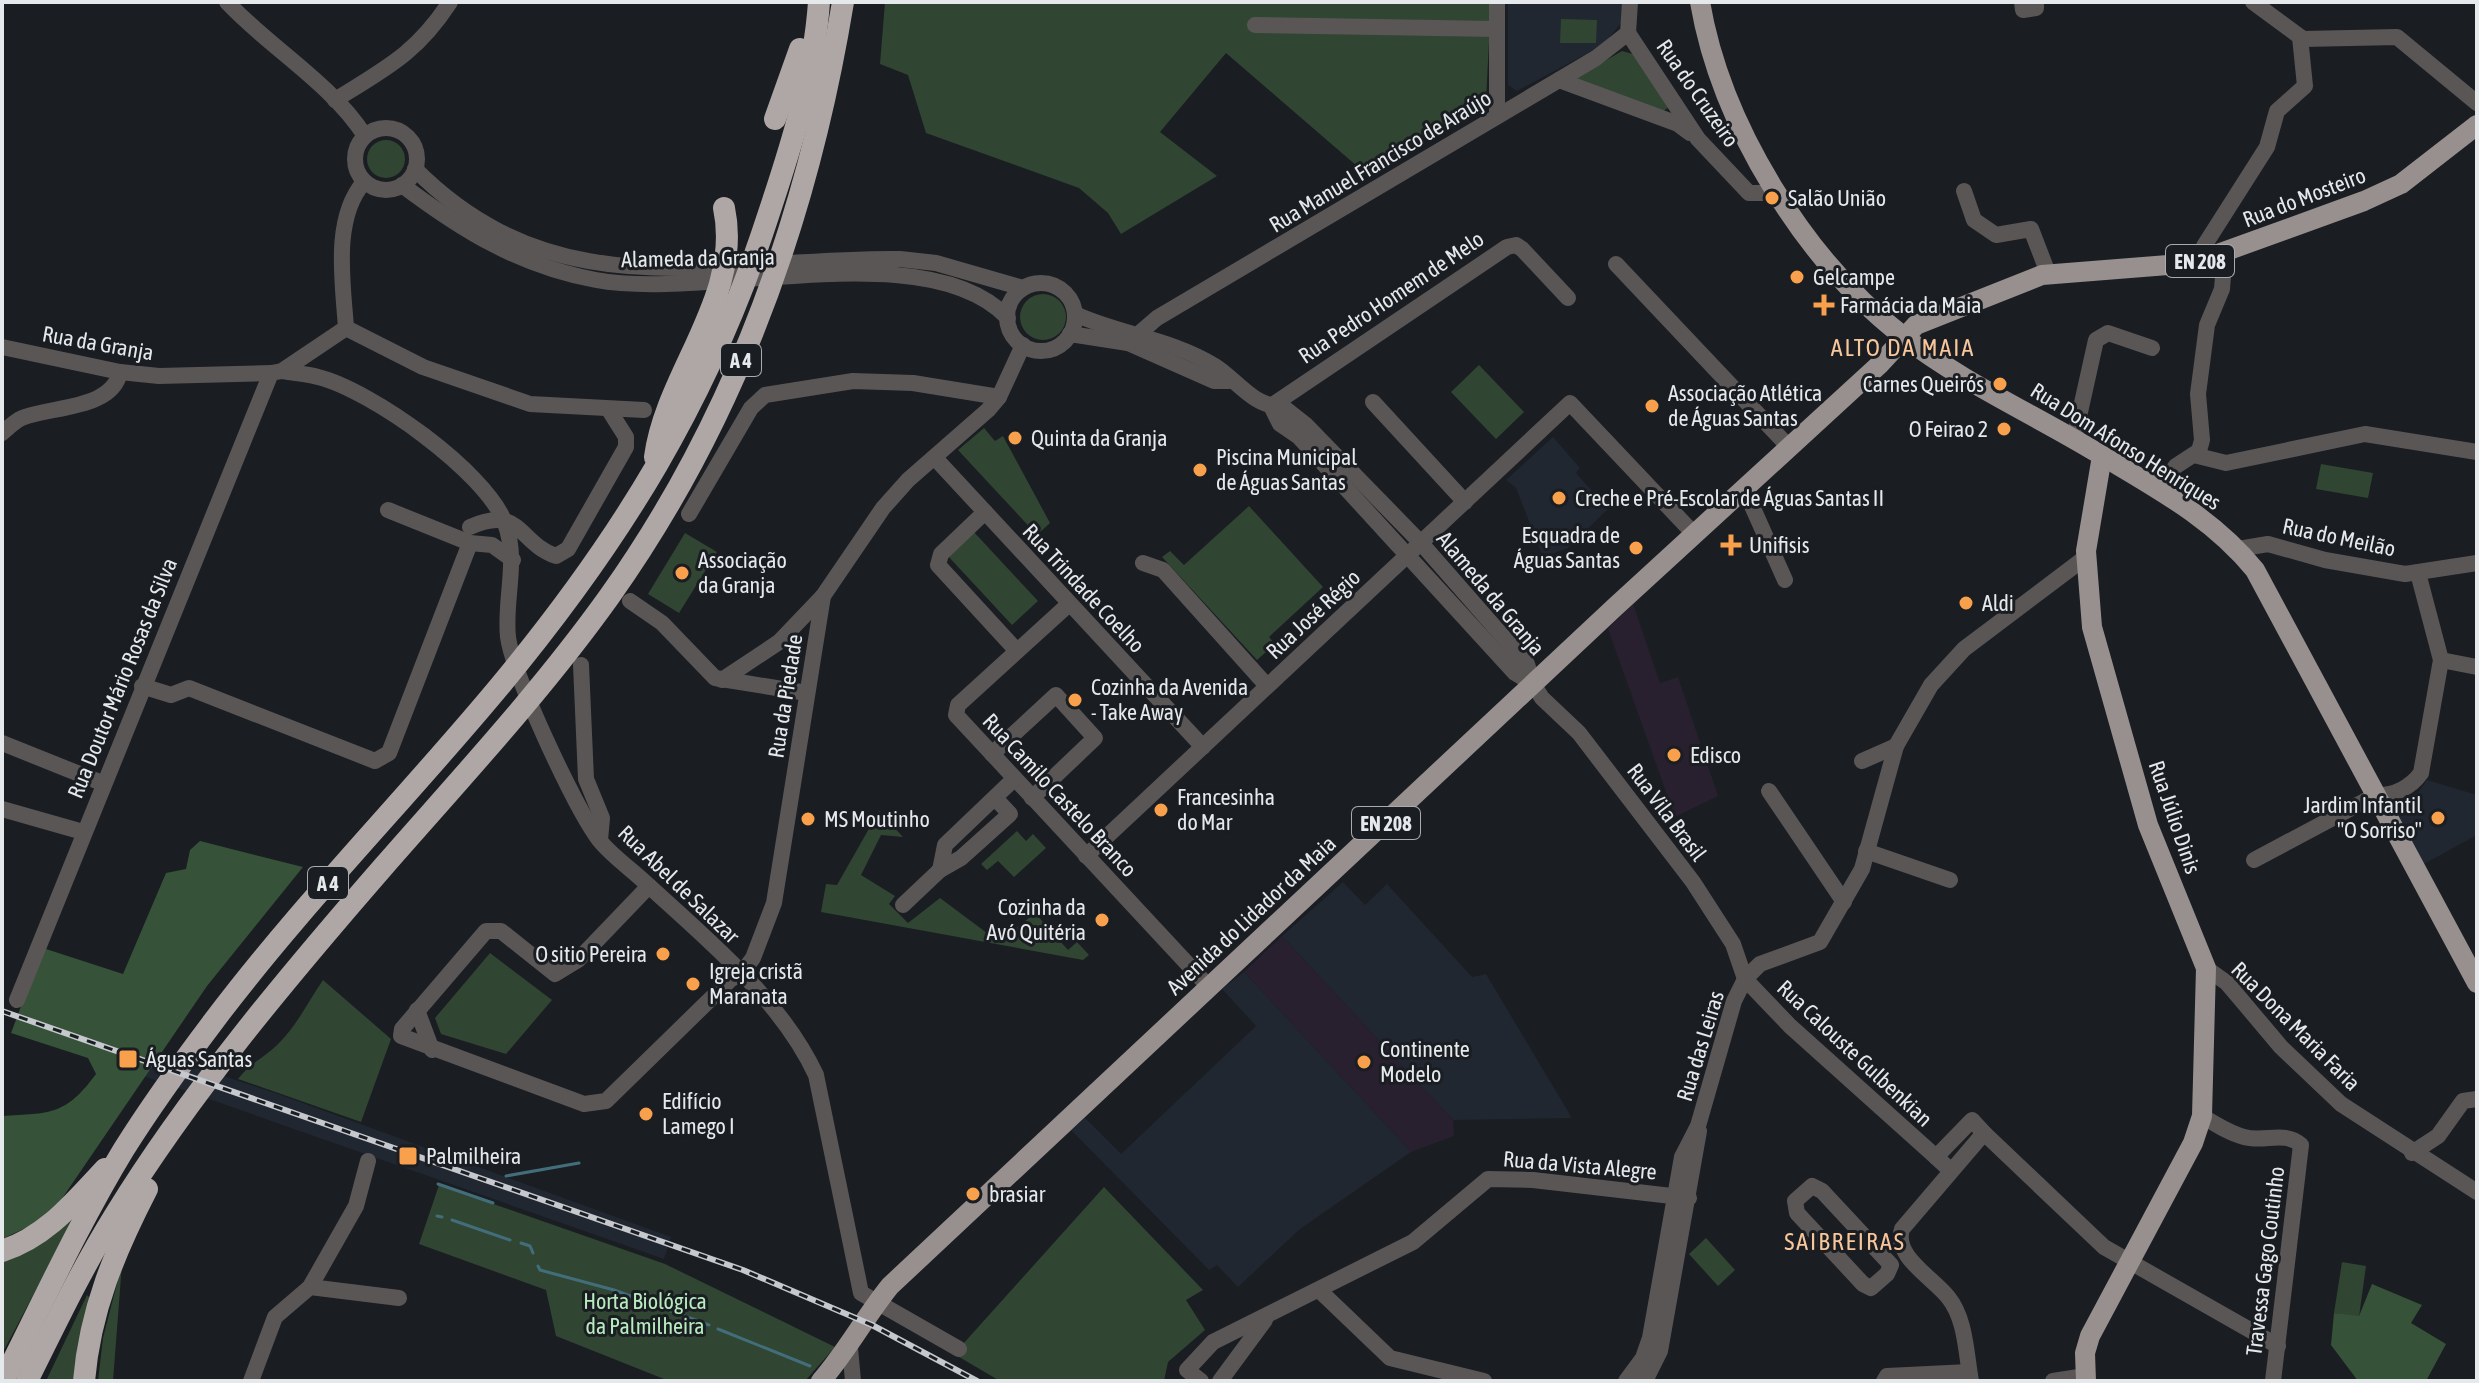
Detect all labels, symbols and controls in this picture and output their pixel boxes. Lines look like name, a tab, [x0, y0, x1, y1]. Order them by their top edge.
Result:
street label: Rua do Cruzeiro	[1651, 34, 1745, 152]
street label: Rua Manuel Francisco de Araújo	[1264, 84, 1496, 238]
street label: Rua do Mosteiro	[2239, 162, 2369, 232]
place label: Salão União	[1788, 185, 1886, 211]
marker: Salão União	[1763, 189, 1781, 207]
street label: Rua Pedro Homem de Melo	[1294, 225, 1488, 369]
street label: Alameda da Granja	[621, 244, 775, 272]
road number: EN 208	[2166, 245, 2234, 277]
place label: Gelcampe	[1813, 264, 1895, 290]
marker: Gelcampe	[1788, 268, 1806, 286]
place label: Farmácia da Maia	[1840, 292, 1982, 318]
marker: Farmácia da Maia	[1815, 296, 1833, 314]
street label: Rua da Granja	[40, 320, 156, 366]
district label: ALTO DA MAIA	[1831, 334, 1975, 361]
road number: A 4	[721, 344, 761, 376]
place label: Carnes Queirós	[1863, 371, 1984, 397]
marker: Carnes Queirós	[1991, 375, 2009, 393]
street label: Rua Dom Afonso Henriques	[2026, 377, 2226, 515]
place label: Associação Atlética de Águas Santas	[1668, 380, 1822, 431]
marker: Associação Atlética de Águas Santas	[1643, 397, 1661, 415]
place label: O Feirao 2	[1909, 416, 1988, 442]
marker: O Feirao 2	[1995, 420, 2013, 438]
place label: Quinta da Granja	[1031, 425, 1167, 451]
marker: Quinta da Granja	[1006, 429, 1024, 447]
place label: Piscina Municipal de Águas Santas	[1216, 444, 1357, 495]
marker: Piscina Municipal de Águas Santas	[1191, 461, 1209, 479]
place label: Creche e Pré-Escolar de Águas Santas II	[1575, 485, 1884, 511]
marker: Creche e Pré-Escolar de Águas Santas II	[1550, 489, 1568, 507]
street label: Rua do Meilão	[2280, 512, 2398, 562]
street label: Rua Trindade Coelho	[1018, 518, 1150, 658]
place label: Esquadra de Águas Santas	[1514, 522, 1620, 573]
street label: Alameda da Granja	[1432, 526, 1550, 660]
place label: Unifisis	[1749, 532, 1810, 558]
marker: Unifisis	[1720, 534, 1742, 556]
marker: Esquadra de Águas Santas	[1627, 539, 1645, 557]
place label: Associação da Granja	[698, 547, 787, 598]
street label: Rua Doutor Mário Rosas da Silva	[62, 554, 182, 802]
marker: Associação da Granja	[673, 564, 691, 582]
street label: Rua José Régio	[1261, 564, 1365, 664]
place label: Aldi	[1982, 590, 2014, 616]
marker: Aldi	[1957, 594, 1975, 612]
street label: Rua da Piedade	[762, 632, 808, 760]
place label: Cozinha da Avenida - Take Away	[1091, 674, 1248, 725]
marker: Cozinha da Avenida - Take Away	[1066, 691, 1084, 709]
street label: Rua Camilo Castelo Branco	[978, 708, 1142, 882]
place label: Edisco	[1690, 742, 1741, 768]
marker: Edisco	[1665, 746, 1683, 764]
street label: Rua Júlio Dinis	[2144, 757, 2207, 877]
street label: Rua Vila Brasil	[1622, 758, 1712, 866]
place label: Francesinha do Mar	[1177, 784, 1275, 835]
place label: Jardim Infantil "O Sorriso"	[2303, 792, 2422, 843]
marker: Francesinha do Mar	[1152, 801, 1170, 819]
place label: MS Moutinho	[824, 806, 930, 832]
road number: EN 208	[1352, 807, 1420, 839]
marker: Jardim Infantil "O Sorriso"	[2429, 809, 2447, 827]
marker: MS Moutinho	[799, 810, 817, 828]
street label: Rua Abel de Salazar	[613, 820, 745, 949]
street label: Avenida do Lidador da Maia	[1161, 830, 1341, 1000]
road number: A 4	[308, 867, 348, 899]
place label: Cozinha da Avó Quitéria	[987, 894, 1086, 945]
marker: Cozinha da Avó Quitéria	[1093, 911, 1111, 929]
place label: O sitio Pereira	[535, 941, 647, 967]
marker: O sitio Pereira	[654, 945, 672, 963]
street label: Rua Dona Maria Faria	[2226, 956, 2366, 1096]
place label: Igreja cristã Maranata	[709, 958, 803, 1009]
street label: Rua Calouste Gulbenkian	[1772, 974, 1938, 1132]
marker: Igreja cristã Maranata	[684, 975, 702, 993]
street label: Rua das Leiras	[1671, 988, 1729, 1104]
place label: Continente Modelo	[1380, 1036, 1470, 1087]
place label: Águas Santas	[146, 1046, 253, 1072]
marker: Águas Santas	[117, 1048, 139, 1070]
marker: Continente Modelo	[1355, 1053, 1373, 1071]
place label: Edifício Lamego I	[662, 1088, 735, 1139]
marker: Edifício Lamego I	[637, 1105, 655, 1123]
place label: Palmilheira	[426, 1143, 521, 1169]
marker: Palmilheira	[397, 1145, 419, 1167]
street label: Rua da Vista Alegre	[1502, 1145, 1658, 1185]
street label: Travessa Gago Coutinho	[2240, 1165, 2290, 1357]
place label: brasiar	[989, 1181, 1046, 1207]
marker: brasiar	[964, 1185, 982, 1203]
district label: SAIBREIRAS	[1784, 1228, 1906, 1255]
park label: Horta Biológica da Palmilheira	[583, 1288, 707, 1339]

